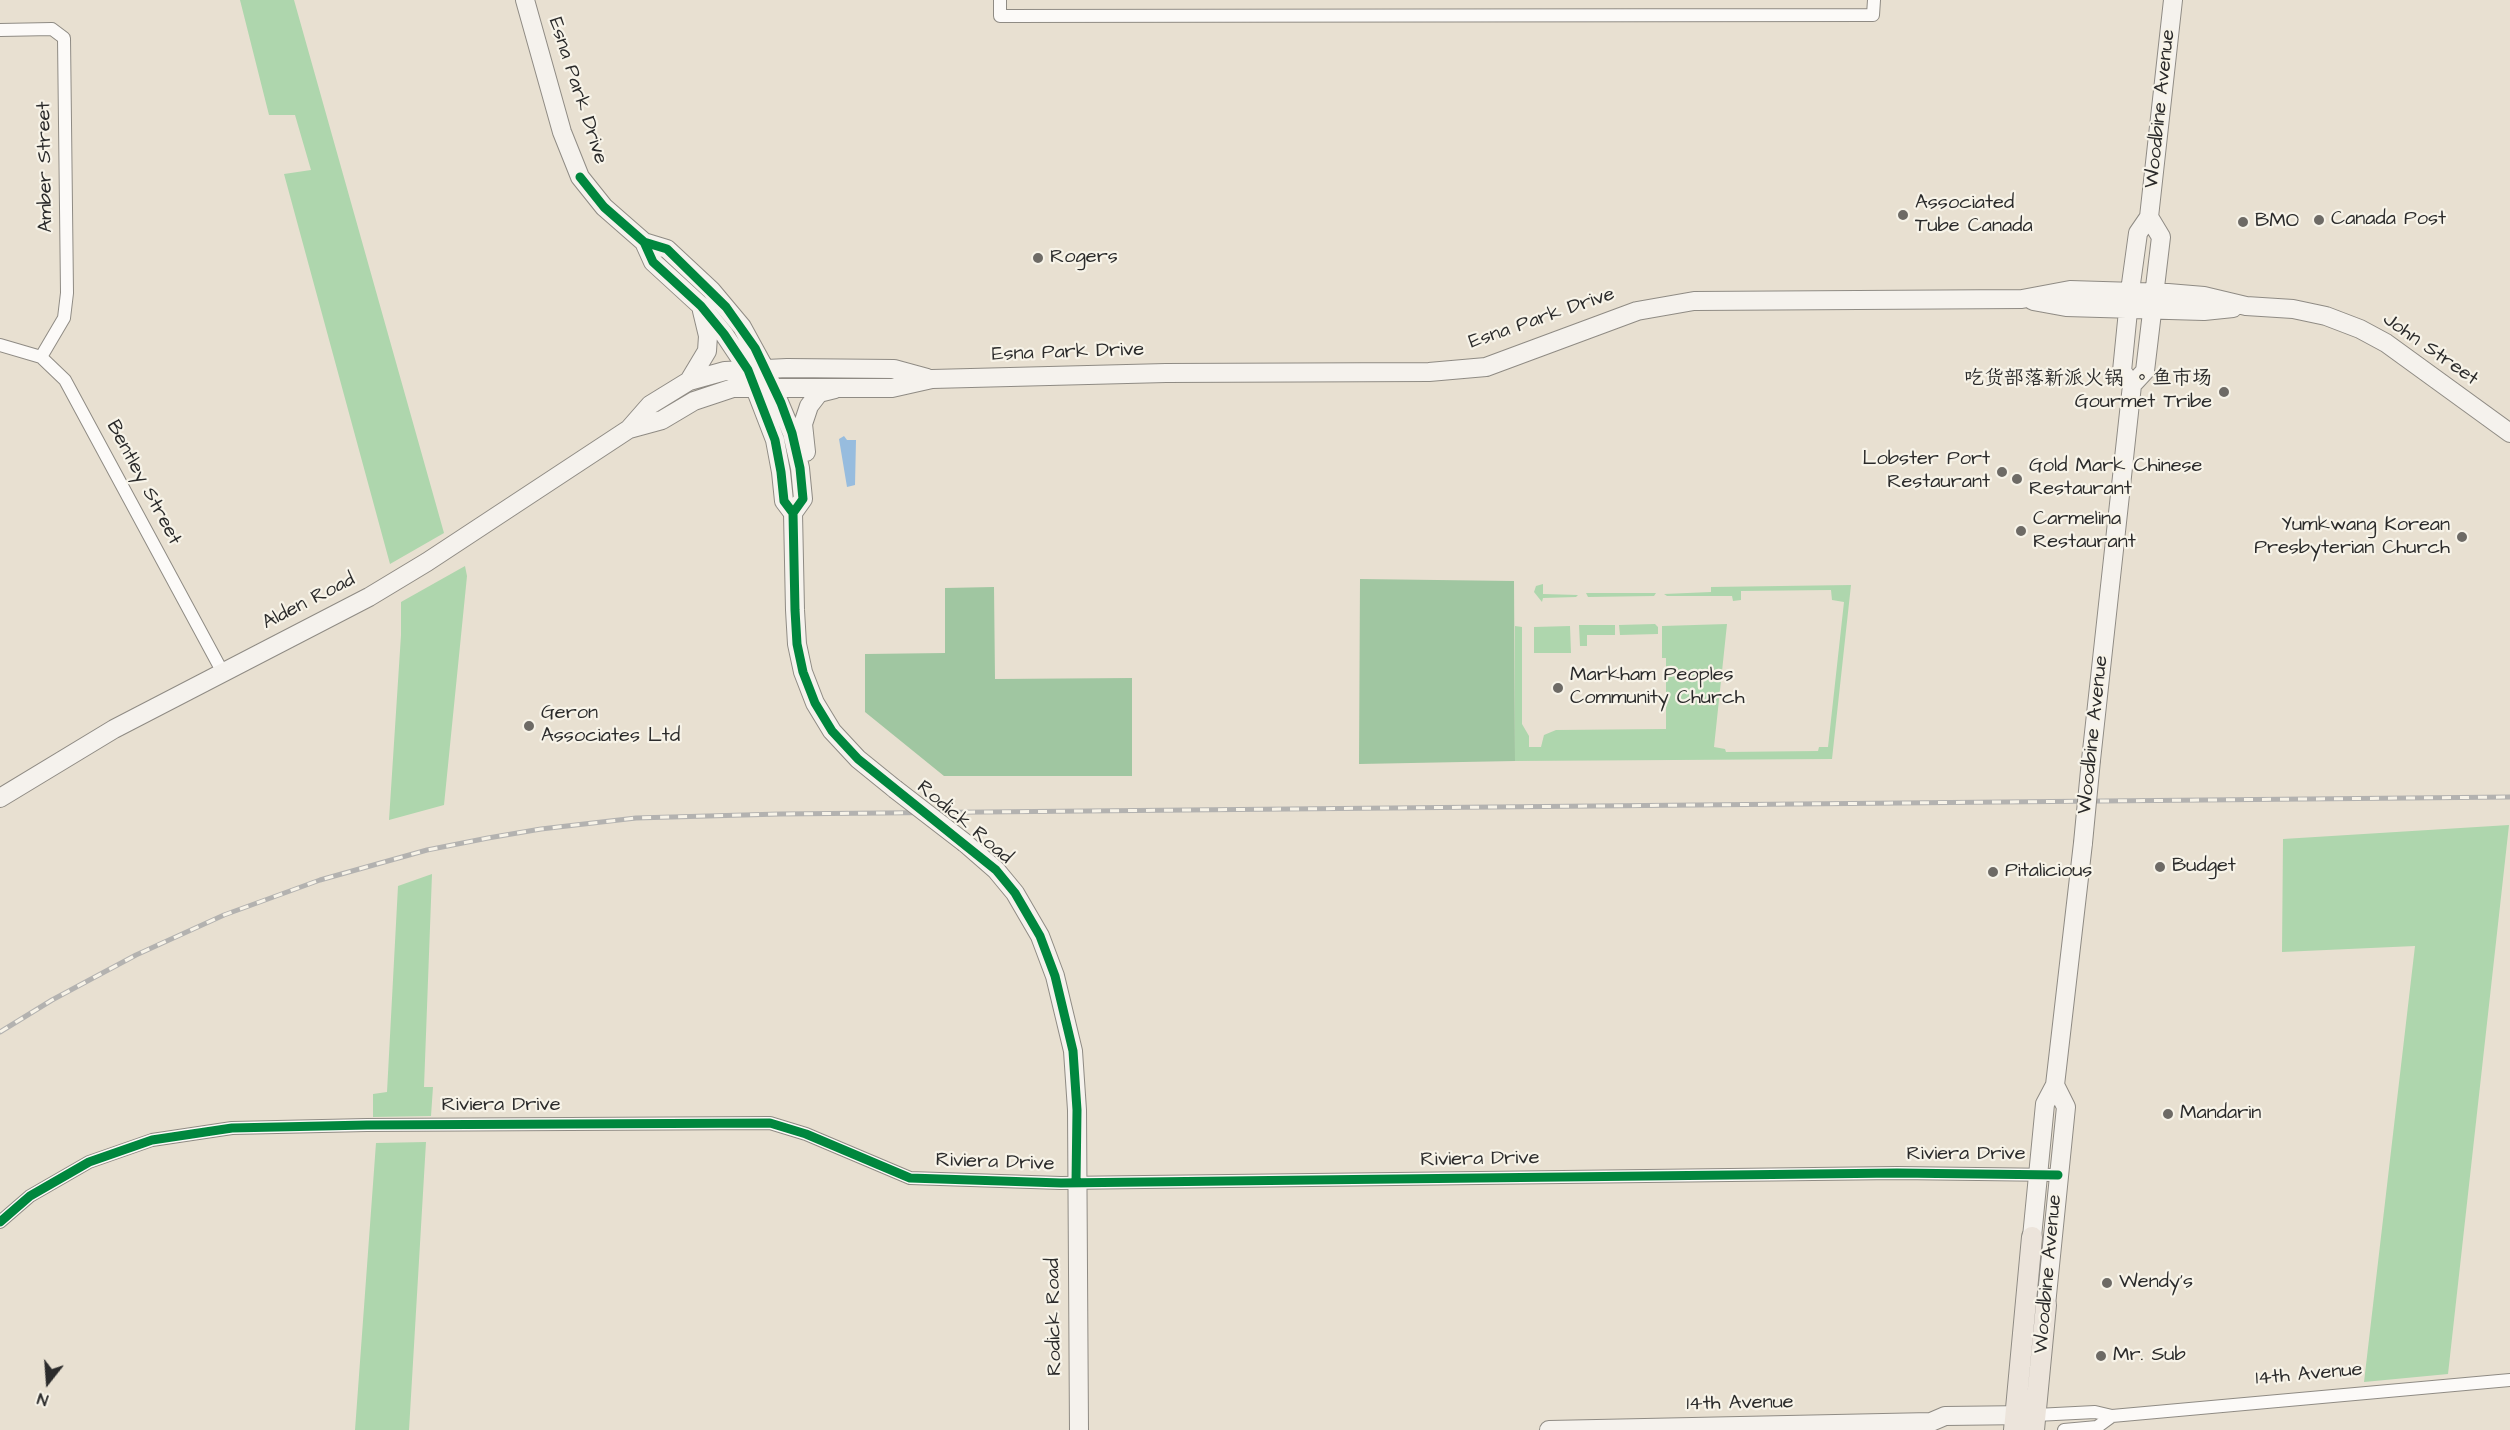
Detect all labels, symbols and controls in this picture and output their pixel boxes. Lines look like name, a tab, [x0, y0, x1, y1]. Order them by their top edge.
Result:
street label: Esna Park Drive	[542, 15, 612, 167]
street label: Woodbine Avenue	[2141, 28, 2181, 190]
street label: Amber Street	[33, 101, 59, 233]
place label: Associated Tube Canada	[1915, 192, 2033, 239]
marker: Associated Tube Canada	[1896, 208, 1910, 222]
place label: Canada Post	[2331, 208, 2446, 232]
place label: BMO	[2255, 210, 2299, 234]
marker: Canada Post	[2312, 213, 2326, 227]
marker: BMO	[2236, 215, 2250, 229]
place label: Rogers	[1050, 246, 1118, 270]
marker: Rogers	[1031, 251, 1045, 265]
street label: Esna Park Drive	[1466, 283, 1618, 355]
street label: John Street	[2377, 308, 2483, 392]
street label: Esna Park Drive	[991, 338, 1145, 368]
place label: 吃货部落新派火锅 。鱼市场 Gourmet Tribe	[1964, 368, 2212, 415]
marker: 吃货部落新派火锅 。鱼市场 Gourmet Tribe	[2217, 385, 2231, 399]
street label: Bentley Street	[100, 417, 186, 549]
place label: Lobster Port Restaurant	[1863, 448, 1990, 495]
place label: Gold Mark Chinese Restaurant	[2029, 455, 2202, 502]
marker: Lobster Port Restaurant	[1995, 465, 2009, 479]
marker: Gold Mark Chinese Restaurant	[2010, 472, 2024, 486]
place label: Carmelina Restaurant	[2033, 508, 2136, 555]
place label: Yumkwang Korean Presbyterian Church	[2254, 514, 2450, 561]
marker: Carmelina Restaurant	[2014, 524, 2028, 538]
marker: Yumkwang Korean Presbyterian Church	[2455, 530, 2469, 544]
street label: Alden Road	[259, 568, 359, 636]
street label: Woodbine Avenue	[2074, 654, 2114, 816]
place label: Markham Peoples Community Church	[1570, 664, 1745, 711]
marker: Markham Peoples Community Church	[1551, 681, 1565, 695]
place label: Geron Associates Ltd	[541, 702, 680, 749]
marker: Geron Associates Ltd	[522, 719, 536, 733]
street label: Rodick Road	[911, 776, 1017, 870]
place label: Budget	[2172, 855, 2236, 879]
place label: Pitalicious	[2005, 860, 2092, 884]
marker: Budget	[2153, 860, 2167, 874]
marker: Pitalicious	[1986, 865, 2000, 879]
street label: Riviera Drive	[442, 1094, 560, 1118]
place label: Mandarin	[2180, 1102, 2261, 1126]
marker: Mandarin	[2161, 1107, 2175, 1121]
street label: Riviera Drive	[1907, 1143, 2025, 1167]
street label: Riviera Drive	[1420, 1147, 1540, 1173]
street label: Riviera Drive	[935, 1149, 1055, 1177]
street label: Woodbine Avenue	[2030, 1193, 2068, 1355]
street label: Rodick Road	[1042, 1258, 1068, 1376]
place label: Wendy's	[2119, 1271, 2193, 1295]
marker: Wendy's	[2100, 1276, 2114, 1290]
place label: Mr. Sub	[2113, 1344, 2186, 1368]
marker: Mr. Sub	[2094, 1349, 2108, 1363]
north arrow	[18, 1352, 78, 1412]
street label: 14th Avenue	[2255, 1358, 2363, 1392]
text: N	[35, 1387, 51, 1411]
street label: 14th Avenue	[1686, 1391, 1794, 1417]

